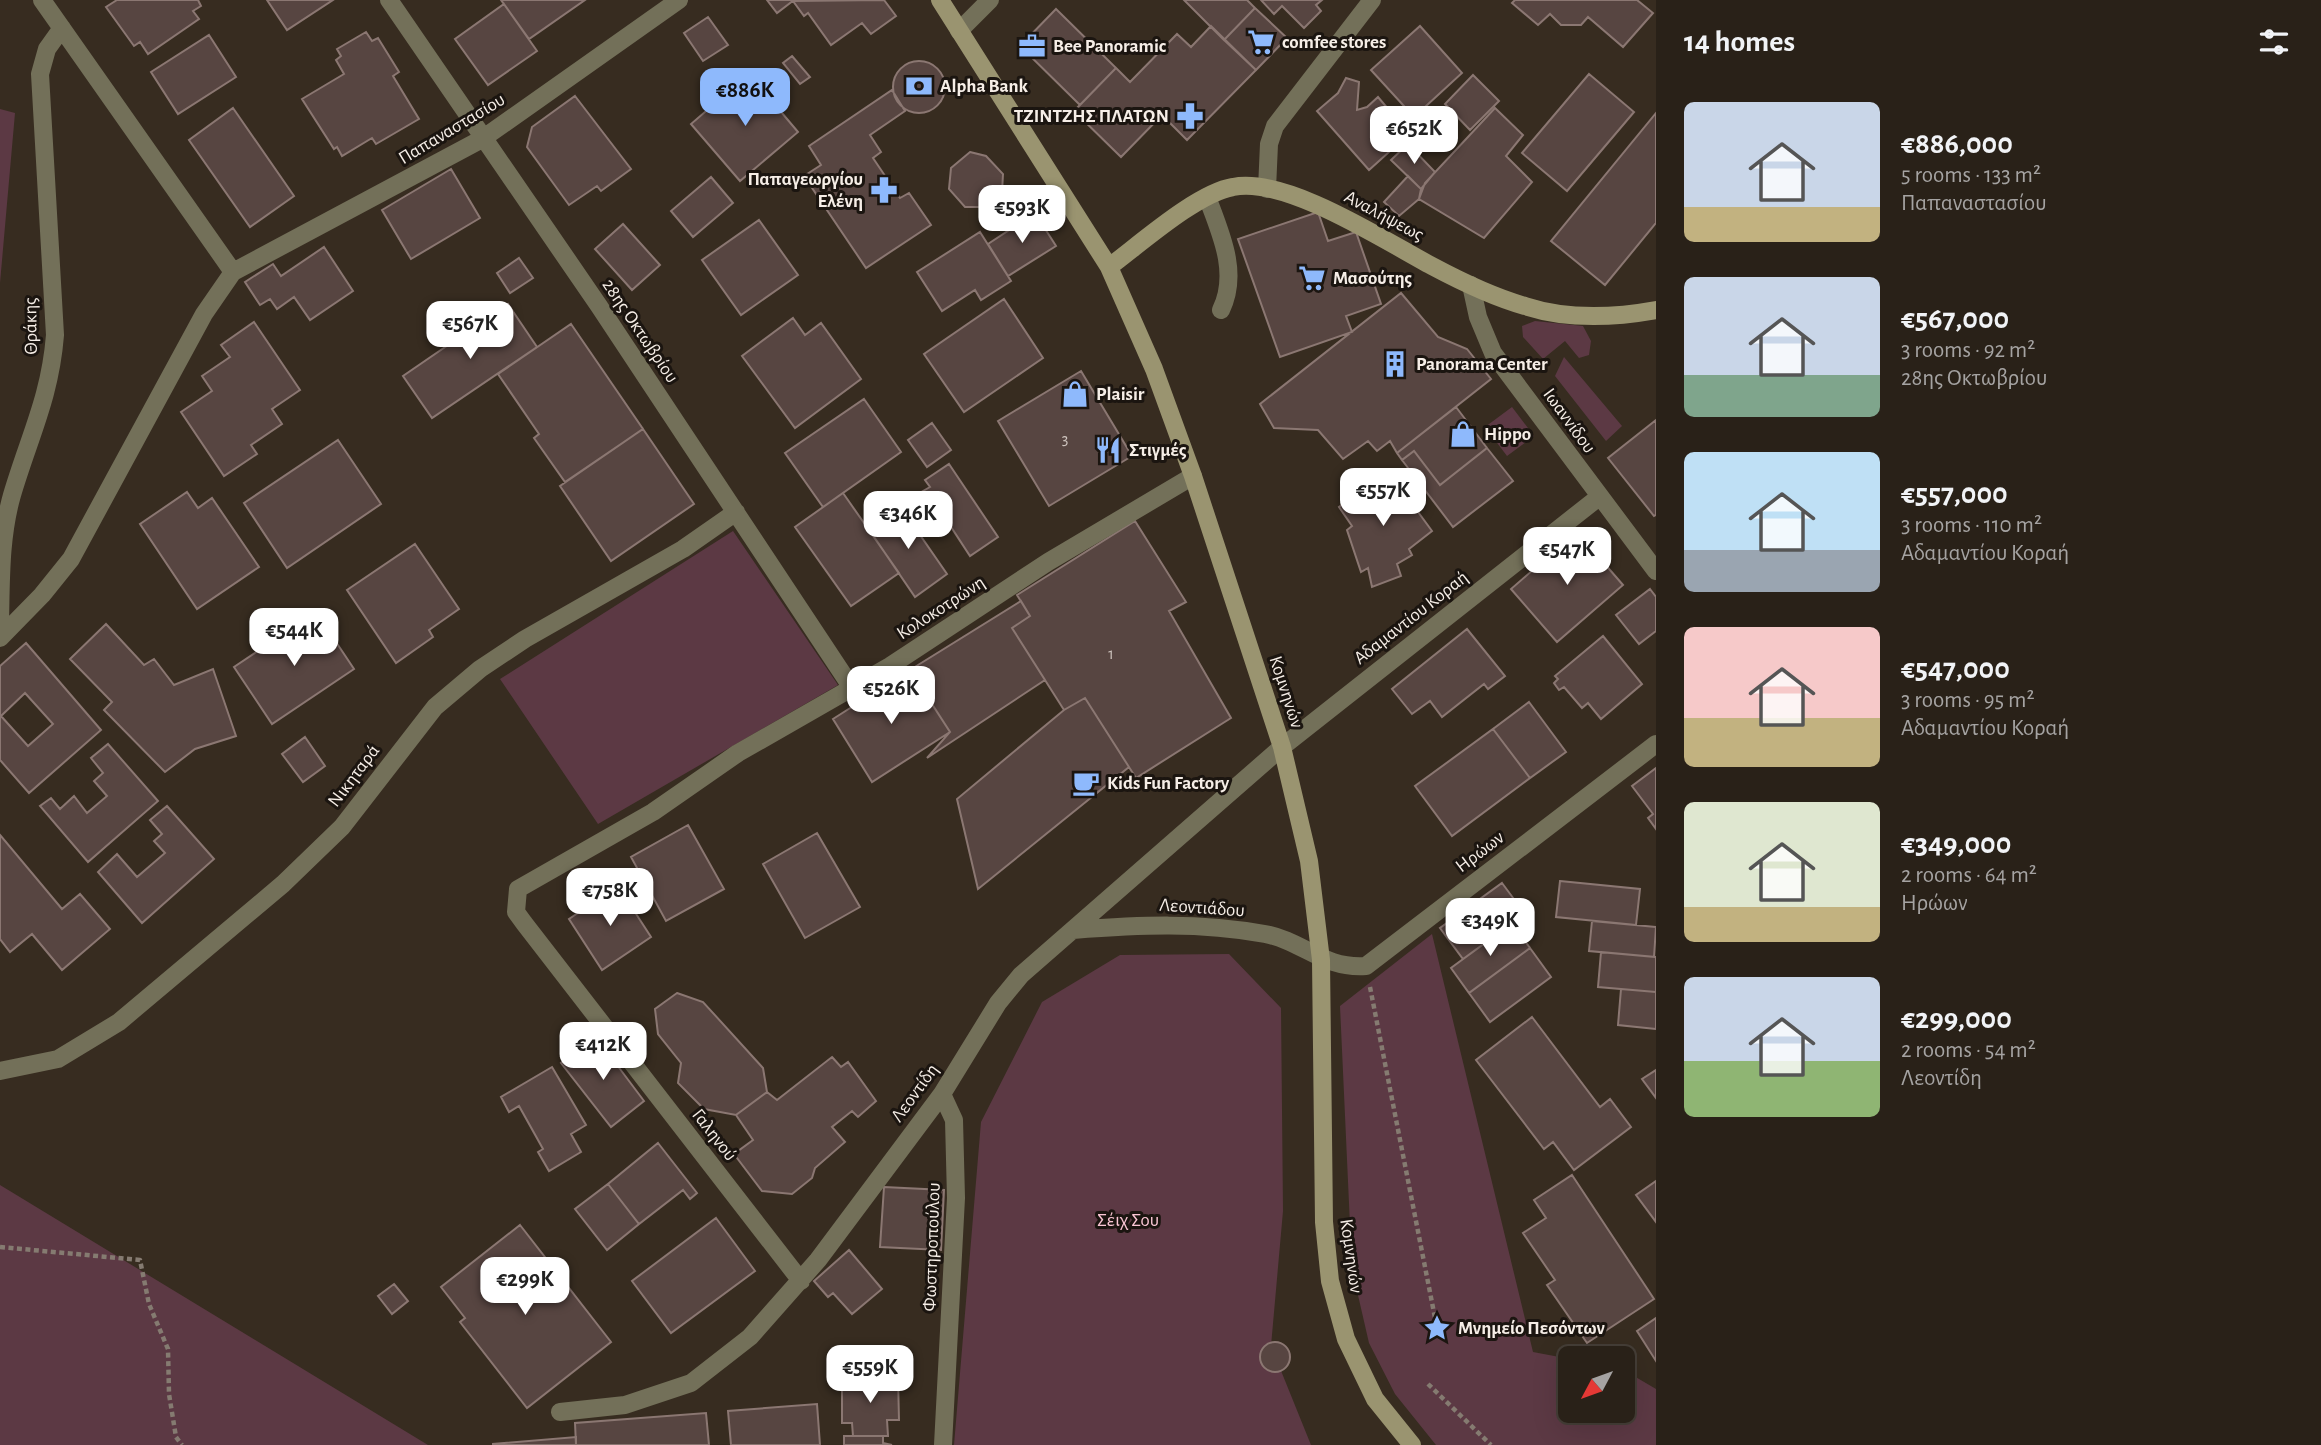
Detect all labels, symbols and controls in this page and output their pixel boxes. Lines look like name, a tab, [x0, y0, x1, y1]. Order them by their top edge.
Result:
icon: filters	[2255, 23, 2293, 61]
supermarket icon: comfee stores	[1246, 27, 1276, 57]
text: 14 homes	[1684, 27, 1795, 57]
office icon: Bee Panoramic	[1017, 31, 1047, 61]
place label: comfee stores	[1282, 33, 1386, 52]
place label: Bee Panoramic	[1053, 37, 1167, 56]
pin: €886K	[696, 68, 794, 128]
bank icon: Alpha Bank	[904, 71, 934, 101]
place label: Alpha Bank	[940, 77, 1029, 96]
text: €886K	[716, 79, 774, 102]
street label: Παπαναστασίου	[396, 90, 508, 168]
pharmacy icon: ΤΖΙΝΤΖΗΣ ΠΛΑΤΩΝ	[1175, 101, 1205, 131]
pin: €652K	[1365, 106, 1463, 166]
place label: ΤΖΙΝΤΖΗΣ ΠΛΑΤΩΝ	[1014, 107, 1169, 126]
text: €652K	[1386, 117, 1442, 140]
text: €886,000	[1901, 129, 2013, 159]
icon: home	[1740, 130, 1824, 214]
text: 5 rooms · 133 m²	[1901, 164, 2041, 187]
place label: Παπαγεωργίου Ελένη	[747, 170, 863, 211]
pharmacy icon: Παπαγεωργίου Ελένη	[869, 175, 899, 205]
pin: €593K	[973, 186, 1071, 245]
street label: Αναλήψεως	[1341, 187, 1427, 245]
text: Παπαναστασίου	[1901, 192, 2047, 215]
text: €593K	[994, 196, 1050, 219]
supermarket icon: Μασούτης	[1297, 263, 1327, 293]
place label: Μασούτης	[1333, 269, 1413, 288]
street label: 28ης Οκτωβρίου	[598, 276, 682, 386]
street label: Θράκης	[21, 297, 41, 355]
pin: €567K	[421, 302, 519, 361]
text: €567,000	[1901, 304, 2009, 334]
icon: home	[1740, 305, 1824, 389]
text: €567K	[442, 312, 498, 335]
text: 3 rooms · 92 m²	[1901, 339, 2035, 362]
building icon: Panorama Center	[1380, 349, 1410, 379]
place label: Panorama Center	[1416, 355, 1548, 374]
text: 28ης Οκτωβρίου	[1901, 367, 2047, 390]
shop icon: Plaisir	[1060, 379, 1090, 409]
place label: Plaisir	[1096, 385, 1145, 404]
street label: Ιωαννίδου	[1539, 385, 1599, 457]
shop icon: Hippo	[1448, 419, 1478, 449]
place label: Hippo	[1484, 425, 1531, 444]
house number: 3	[1062, 431, 1068, 447]
restaurant icon: Στιγμές	[1093, 435, 1123, 465]
place label: Στιγμές	[1129, 441, 1187, 460]
pin: €557K	[1334, 468, 1432, 528]
text: €557K	[1356, 479, 1410, 502]
text: €557,000	[1901, 479, 2008, 509]
icon: home	[1740, 480, 1824, 564]
pin: €346K	[859, 491, 957, 551]
text: €346K	[880, 502, 936, 525]
text: 3 rooms · 110 m²	[1901, 514, 2042, 537]
pin: €547K	[1518, 528, 1616, 587]
text: €547K	[1539, 538, 1595, 561]
text: Αδαμαντίου Κοραή	[1901, 542, 2069, 565]
street label: Αδαμαντίου Κοραή	[1350, 568, 1472, 668]
street label: Κολοκοτρώνη	[894, 573, 988, 643]
pin: €544K	[245, 608, 343, 668]
text: €544K	[265, 619, 323, 642]
house number: 1	[1108, 646, 1114, 662]
street label: Κομνηνών	[1265, 654, 1307, 731]
text: €547,000	[1901, 654, 2010, 684]
icon: home	[1740, 655, 1824, 739]
pin: €526K	[842, 666, 940, 726]
text: €526K	[863, 677, 919, 700]
text: 3 rooms · 95 m²	[1901, 689, 2034, 712]
text: Αδαμαντίου Κοραή	[1901, 717, 2069, 740]
street label: Νικηταρά	[325, 741, 383, 811]
cafe icon: Kids Fun Factory	[1071, 768, 1101, 798]
place label: Kids Fun Factory	[1107, 774, 1230, 793]
street label: Ηρώων	[1452, 828, 1508, 876]
text: €349,000	[1901, 829, 2011, 859]
icon: home	[1740, 830, 1824, 914]
text: 2 rooms · 64 m²	[1901, 864, 2037, 887]
pin: €758K	[561, 869, 659, 928]
text: €758K	[582, 879, 638, 902]
text: Ηρώων	[1901, 892, 1968, 915]
street label: Λεοντιάδου	[1159, 896, 1245, 920]
pin: €349K	[1441, 898, 1539, 958]
text: €349K	[1462, 909, 1518, 932]
text: €299,000	[1901, 1004, 2012, 1034]
icon: home	[1740, 1005, 1824, 1089]
pin: €412K	[554, 1023, 652, 1082]
text: €412K	[576, 1033, 630, 1056]
text: 2 rooms · 54 m²	[1901, 1039, 2036, 1062]
street label: Λεοντίδη	[888, 1060, 942, 1126]
text: Λεοντίδη	[1901, 1067, 1982, 1090]
street label: Γαληνού	[688, 1105, 740, 1165]
street label: Φωστηροπούλου	[920, 1182, 944, 1312]
park label: Σέιχ Σου	[1097, 1211, 1159, 1230]
street label: Κομνηνών	[1336, 1218, 1366, 1294]
pin: €299K	[476, 1258, 574, 1317]
text: €299K	[496, 1268, 554, 1291]
place icon: Μνημείο Πεσόντων	[1422, 1313, 1452, 1343]
place label: Μνημείο Πεσόντων	[1458, 1319, 1605, 1338]
pin: €559K	[821, 1346, 919, 1405]
north arrow	[1558, 1346, 1634, 1423]
map controls	[1558, 1346, 1635, 1423]
text: €559K	[842, 1356, 898, 1379]

